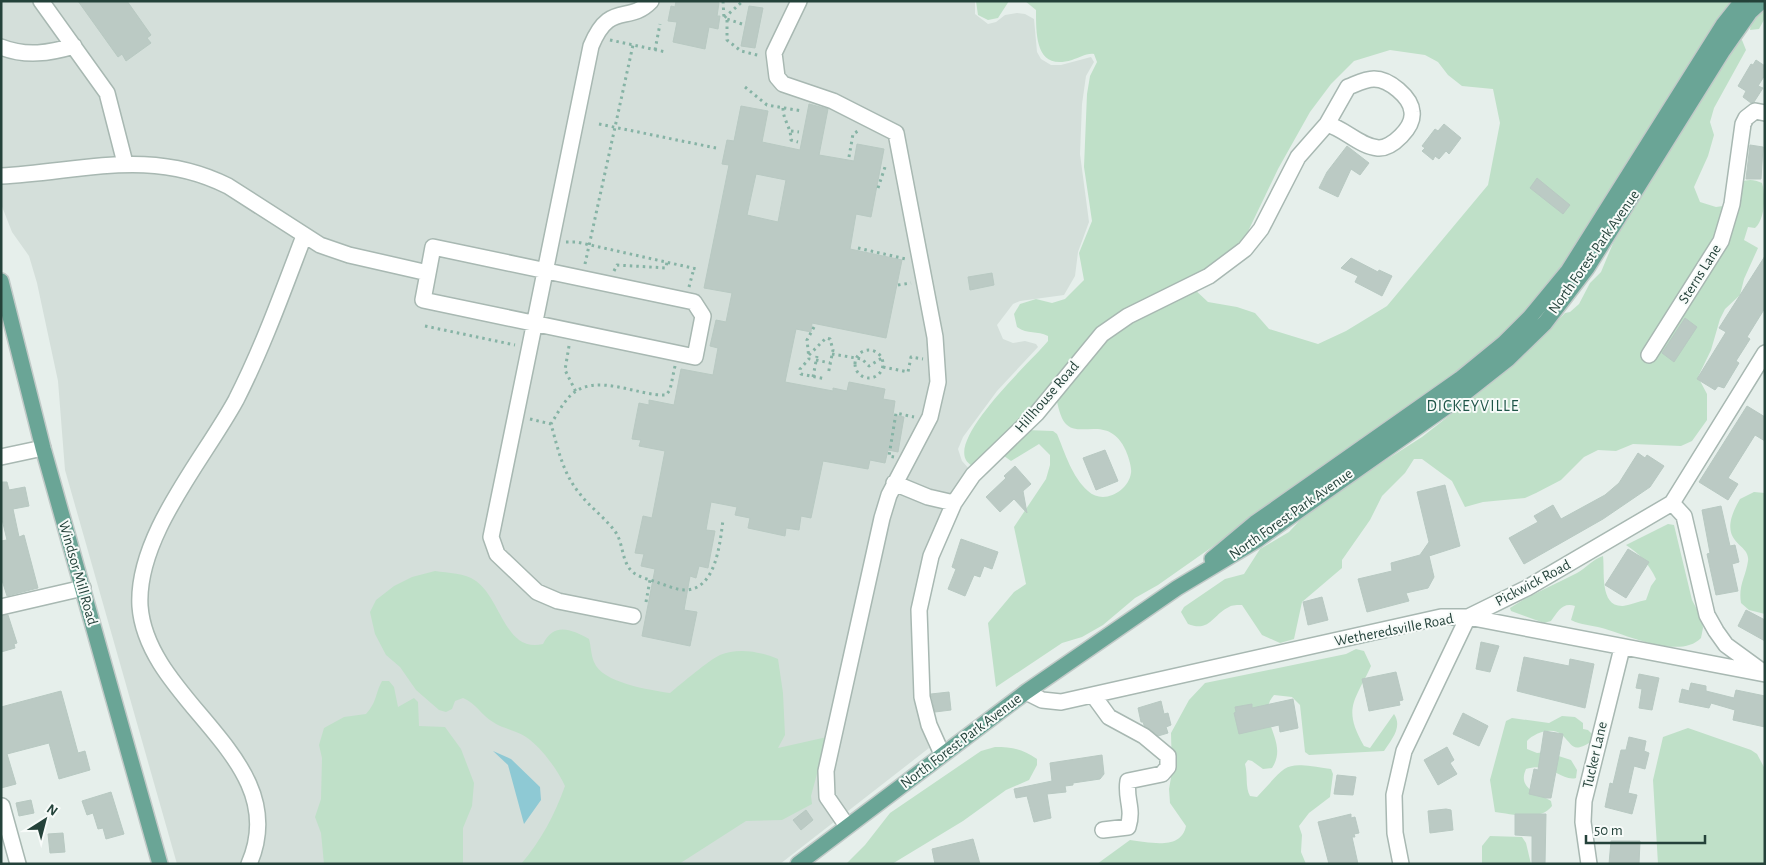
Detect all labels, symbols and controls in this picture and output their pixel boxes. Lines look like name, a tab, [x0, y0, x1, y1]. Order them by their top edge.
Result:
street label: North Forest Park Avenue	[1546, 187, 1642, 316]
street label: Sterns Lane	[1676, 242, 1724, 306]
street label: Hillhouse Road	[1012, 358, 1082, 435]
district label: DICKEYVILLE	[1427, 398, 1519, 414]
street label: North Forest Park Avenue	[1227, 466, 1356, 562]
street label: Windsor Mill Road	[56, 519, 100, 627]
street label: Pickwick Road	[1493, 557, 1573, 609]
street label: Wetheredsville Road	[1333, 611, 1455, 649]
street label: North Forest Park Avenue	[898, 691, 1024, 791]
street label: Tucker Lane	[1580, 720, 1610, 790]
north arrow	[20, 795, 70, 845]
text: N	[44, 802, 60, 819]
scale bar	[1586, 812, 1705, 844]
text: 50 m	[1594, 823, 1623, 838]

